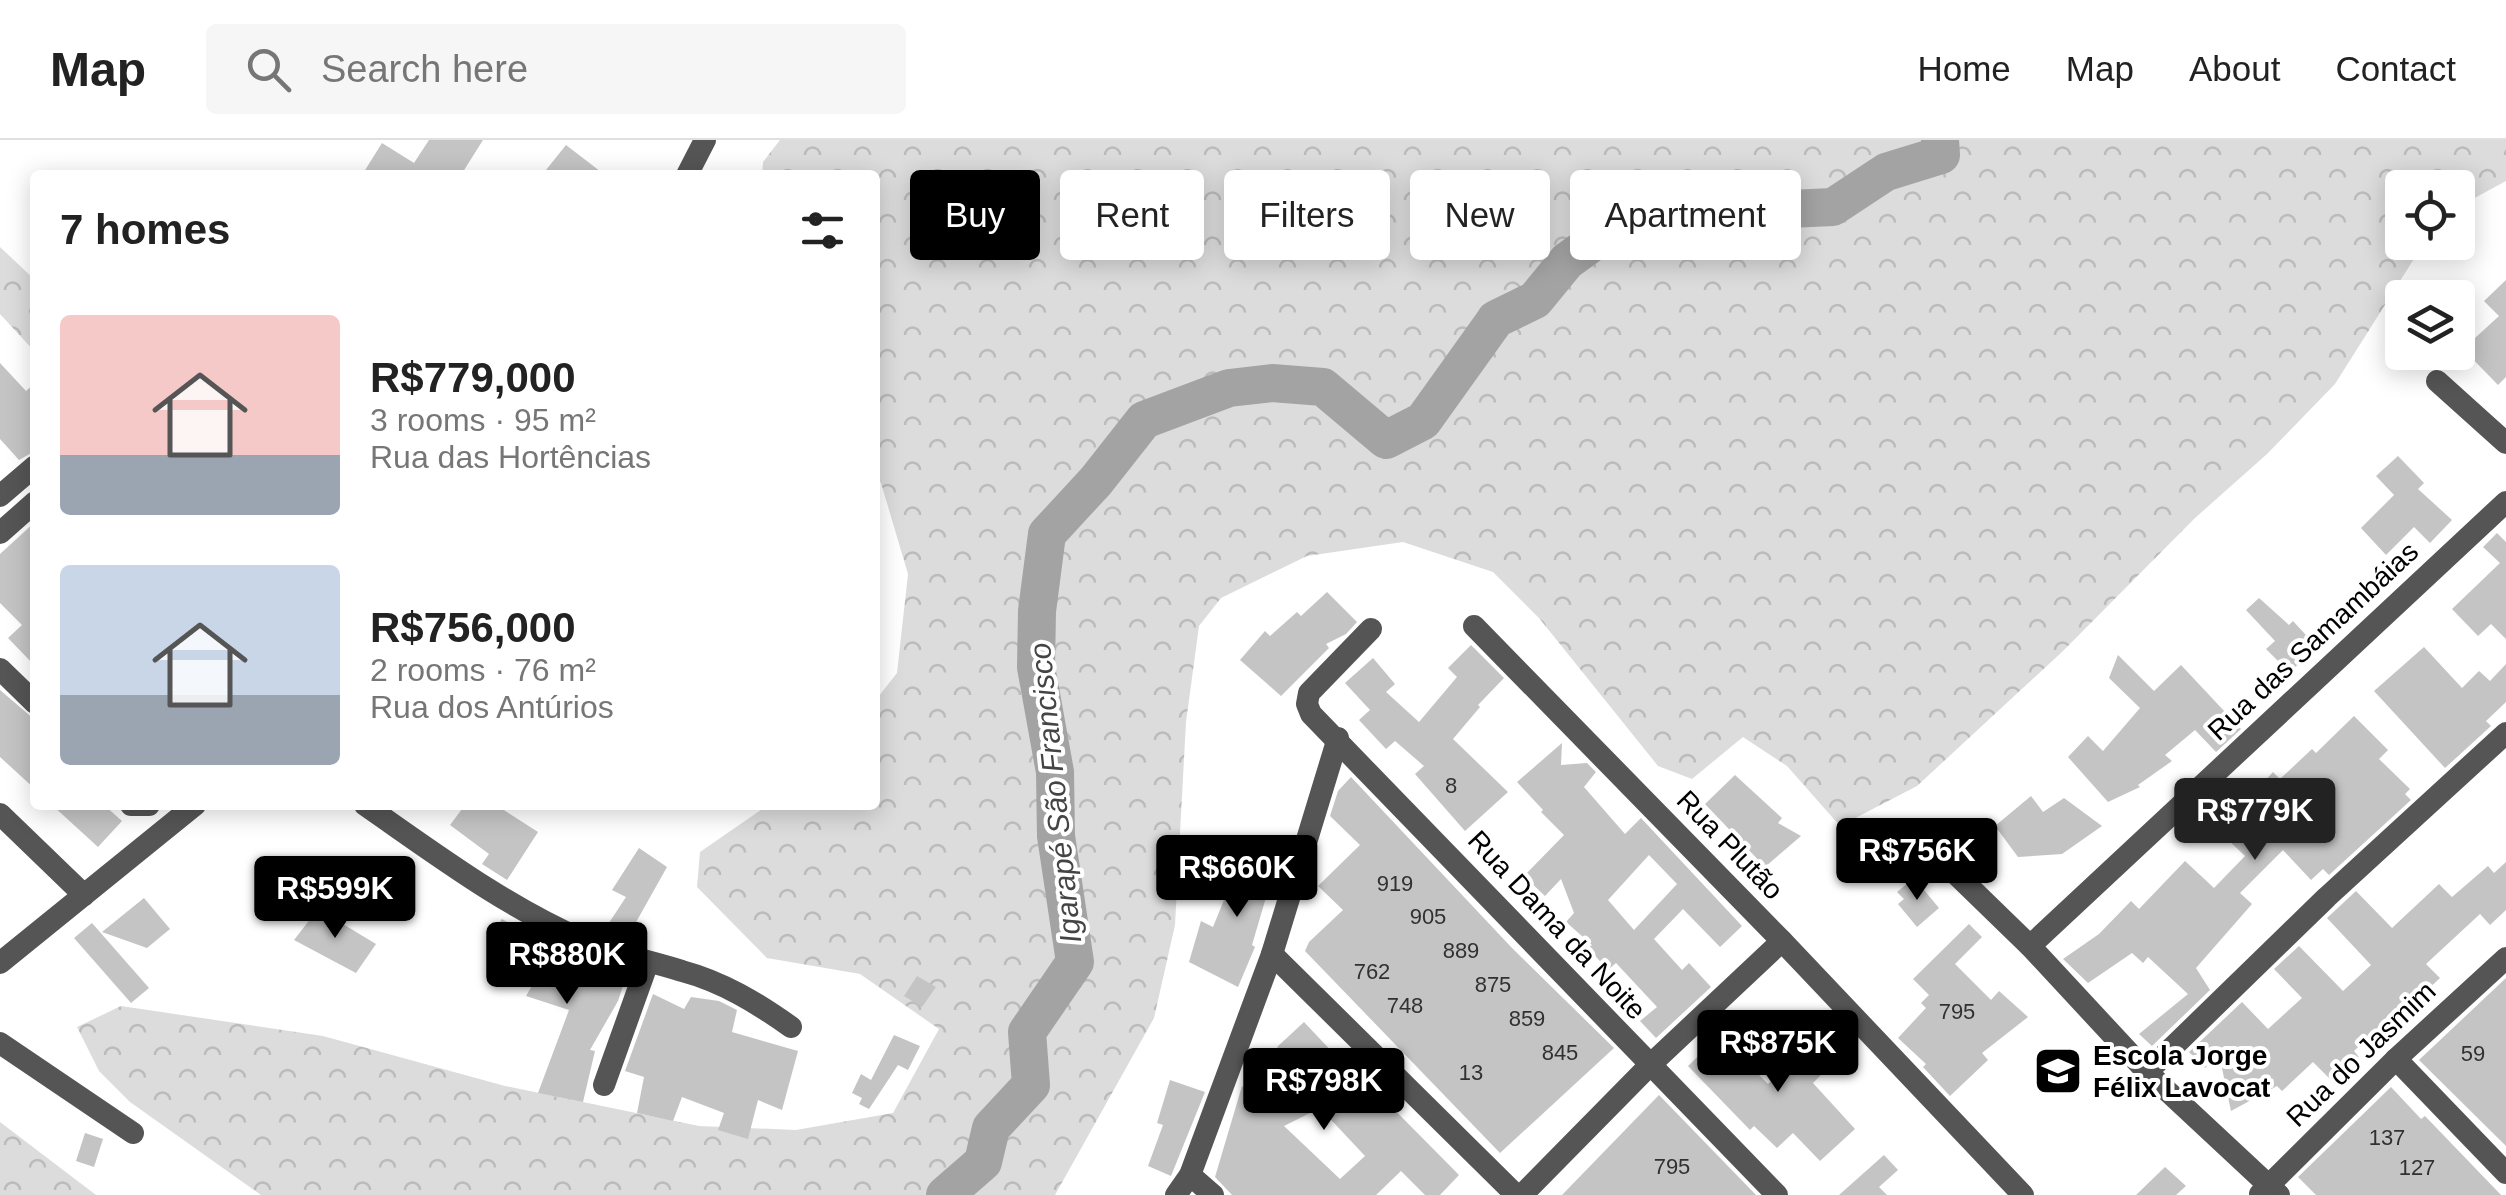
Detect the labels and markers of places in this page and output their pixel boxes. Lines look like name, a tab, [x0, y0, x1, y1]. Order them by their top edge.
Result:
pin: R$779K	[2174, 778, 2336, 863]
pin: R$756K	[1836, 818, 1998, 903]
pin: R$660K	[1156, 835, 1318, 920]
pin: R$599K	[254, 856, 416, 941]
pin: R$880K	[486, 922, 648, 1007]
pin: R$875K	[1697, 1010, 1859, 1095]
place label: Escola Jorge Félix Lavocat	[2093, 1040, 2270, 1103]
school or university icon: Escola Jorge Félix Lavocat	[2032, 1045, 2084, 1097]
pin: R$798K	[1243, 1048, 1405, 1133]

